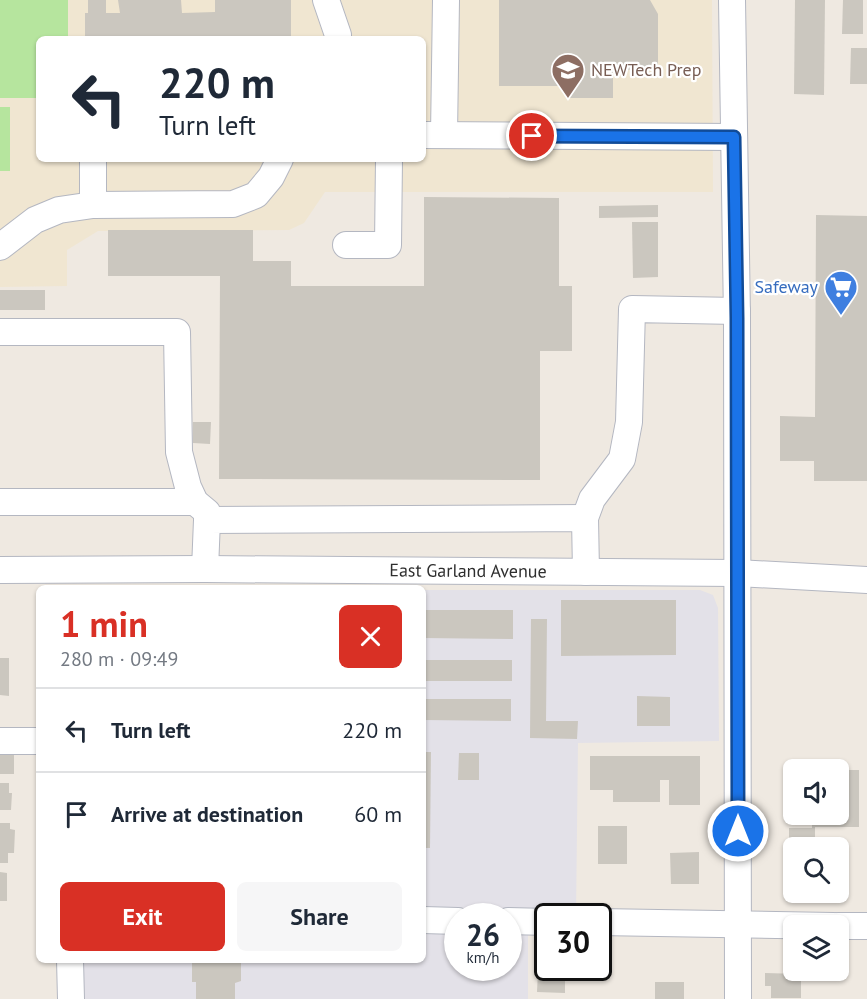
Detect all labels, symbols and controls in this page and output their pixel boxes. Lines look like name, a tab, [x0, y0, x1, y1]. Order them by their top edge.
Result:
school or university icon: NEWTech Prep	[550, 52, 586, 99]
text: 220 m	[159, 55, 275, 110]
place label: NEWTech Prep	[591, 58, 702, 81]
icon: left	[60, 60, 138, 138]
text: Turn left	[159, 108, 256, 142]
pin	[506, 110, 557, 161]
icon: arrive	[515, 119, 548, 152]
supermarket icon: Safeway	[823, 269, 859, 316]
place label: Safeway	[754, 275, 819, 298]
street label: East Garland Avenue	[389, 558, 547, 583]
text: 1 min	[60, 600, 148, 647]
button: close	[339, 605, 402, 668]
text: 280 m · 09:49	[60, 646, 178, 672]
icon: left	[60, 714, 93, 747]
text: Turn left	[111, 716, 191, 744]
text: 220 m	[342, 716, 402, 744]
map controls	[783, 759, 849, 981]
button: sound	[783, 759, 849, 825]
icon: arrive	[60, 798, 93, 831]
position arrow	[706, 799, 770, 863]
text: Arrive at destination	[111, 800, 303, 828]
text: 60 m	[354, 800, 402, 828]
button: search	[783, 837, 849, 903]
button: Exit	[60, 882, 225, 951]
button: Share	[237, 882, 402, 951]
speed limit sign: 30	[534, 903, 612, 981]
text: 26	[466, 915, 500, 954]
button: layers	[783, 915, 849, 981]
text: km/h	[467, 948, 499, 967]

